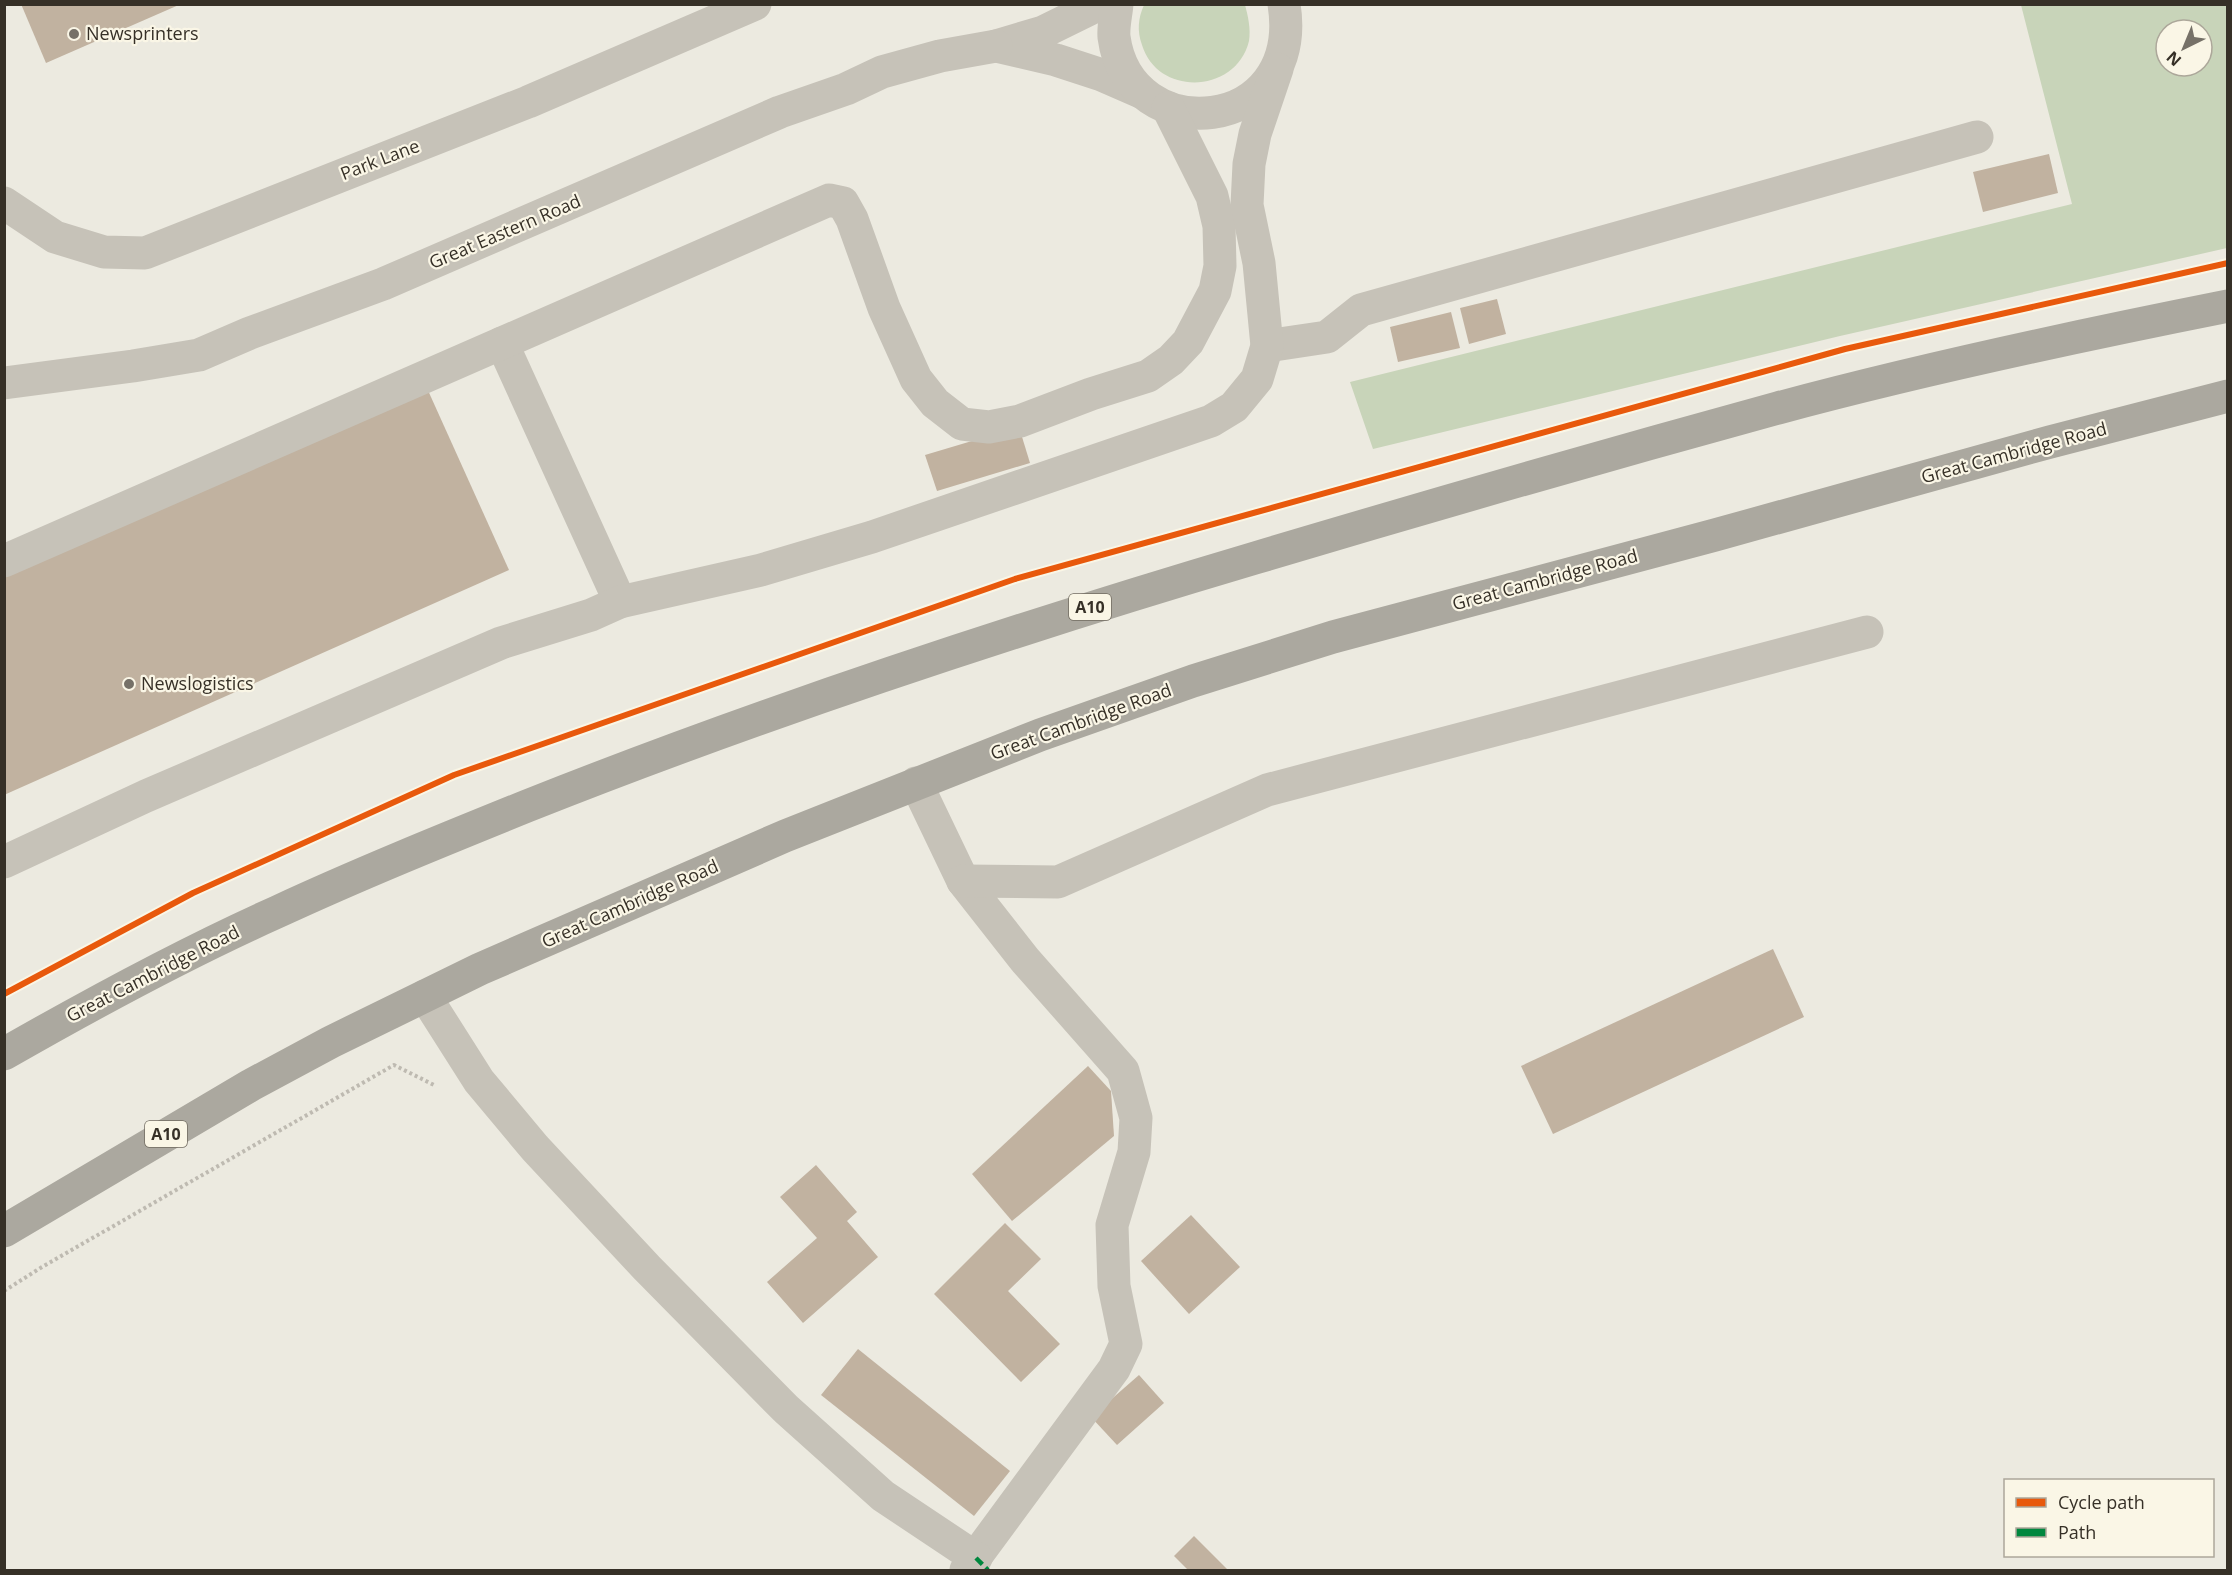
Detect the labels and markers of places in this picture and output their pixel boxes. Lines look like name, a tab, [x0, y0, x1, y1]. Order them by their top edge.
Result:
place label: Newsprinters	[86, 21, 199, 45]
marker: Newsprinters	[67, 27, 81, 41]
place label: Newslogistics	[141, 671, 254, 695]
marker: Newslogistics	[122, 677, 136, 691]

